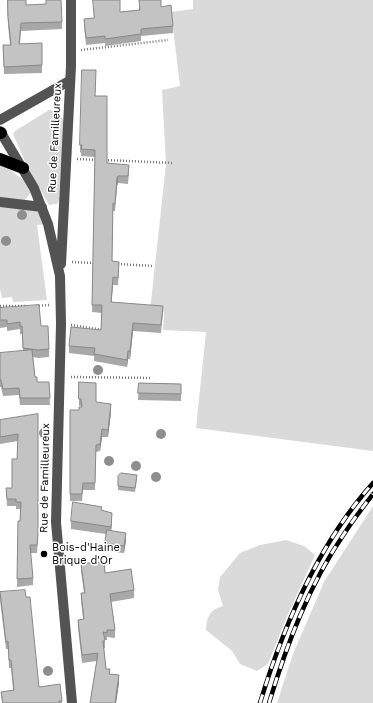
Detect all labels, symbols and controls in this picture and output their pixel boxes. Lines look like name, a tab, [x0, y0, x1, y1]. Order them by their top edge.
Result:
street label: Rue de Familleureux	[46, 83, 64, 193]
street label: Rue de Familleureux	[37, 423, 53, 533]
place label: Bois-d'Haine Brique d'Or	[52, 541, 120, 567]
marker: Bois-d'Haine Brique d'Or	[39, 549, 49, 559]

